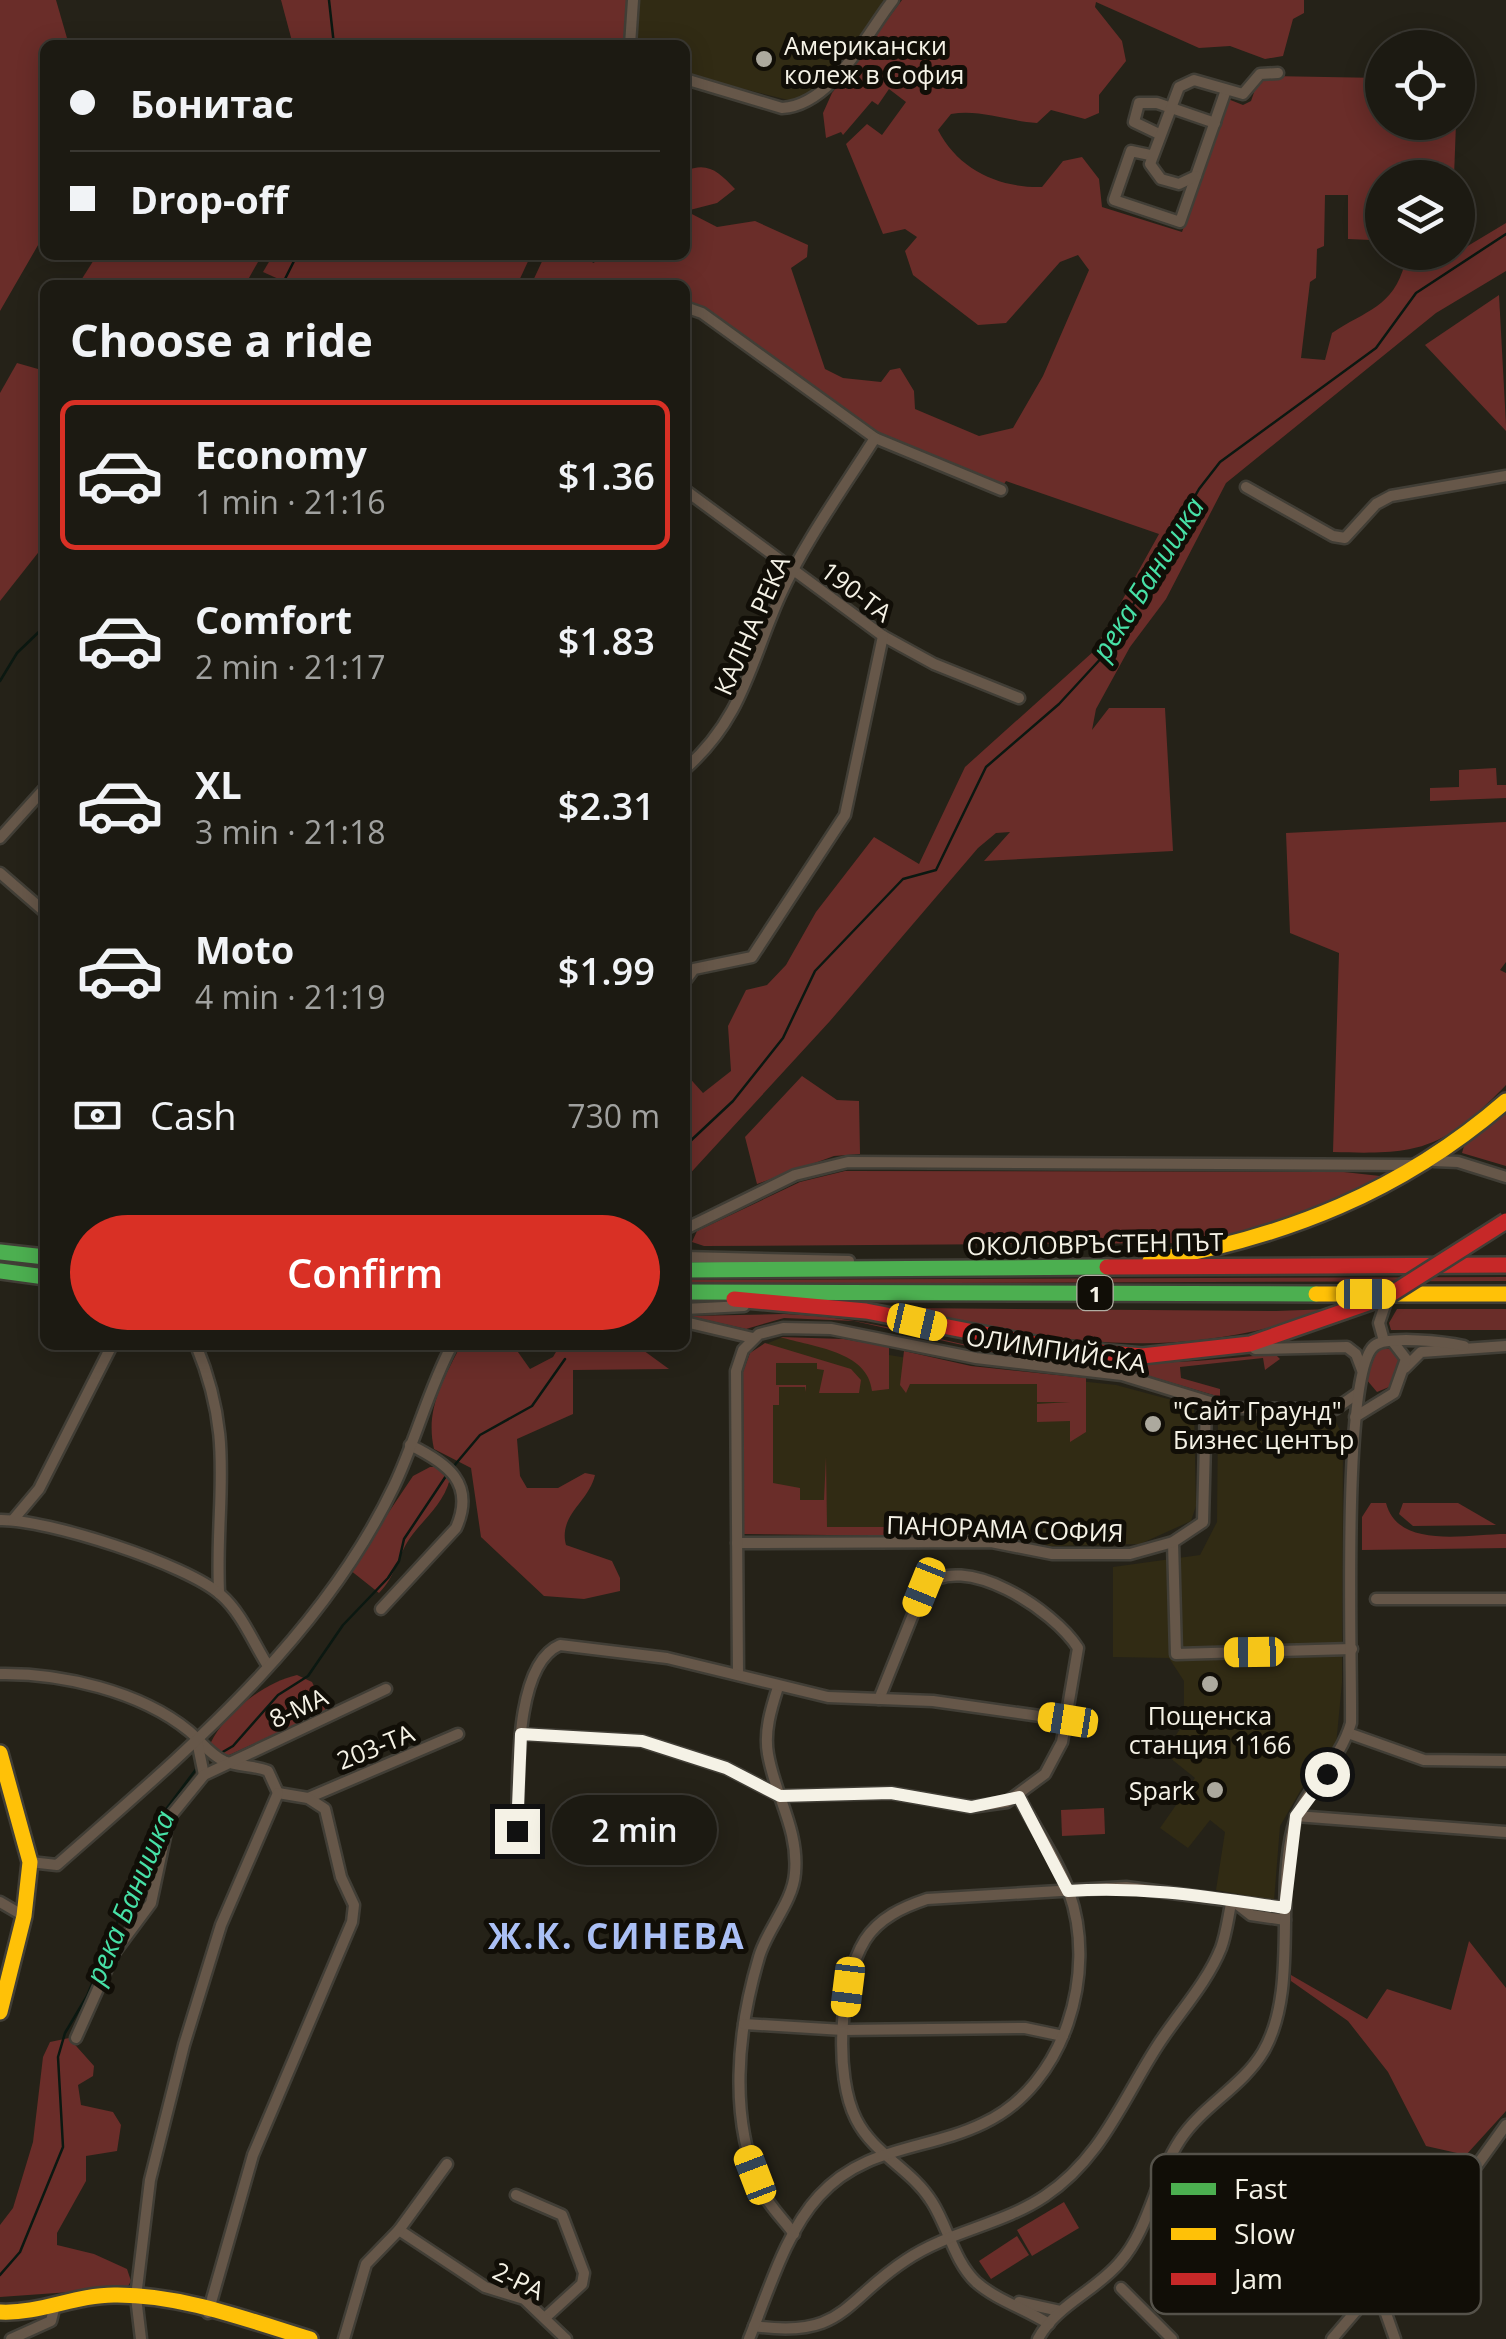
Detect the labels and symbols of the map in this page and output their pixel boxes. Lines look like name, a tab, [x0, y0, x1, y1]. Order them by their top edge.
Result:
place label: Американски колеж в София	[784, 28, 964, 91]
marker: Американски колеж в София	[753, 48, 775, 70]
water label: река Банишка	[1081, 489, 1212, 667]
street label: КАЛНА РЕКА	[705, 550, 797, 700]
street label: 190-ТА	[815, 553, 900, 629]
street label: ОКОЛОВРЪСТЕН ПЪТ	[966, 1224, 1224, 1262]
road number: 1	[1078, 1276, 1112, 1310]
car	[1336, 1279, 1396, 1309]
car	[884, 1301, 950, 1343]
street label: ОЛИМПИЙСКА	[964, 1318, 1148, 1380]
place label: "Сайт Граунд" Бизнес център	[1173, 1393, 1354, 1456]
marker: "Сайт Граунд" Бизнес център	[1142, 1413, 1164, 1435]
street label: ПАНОРАМА СОФИЯ	[886, 1507, 1124, 1549]
car	[899, 1554, 949, 1620]
car	[1224, 1636, 1284, 1668]
marker: Пощенска станция 1166	[1199, 1673, 1221, 1695]
street label: 8-МА	[263, 1679, 333, 1735]
place label: Пощенска станция 1166	[1129, 1698, 1291, 1761]
car	[1036, 1700, 1100, 1740]
street label: 203-ТА	[331, 1715, 419, 1777]
route start	[1305, 1752, 1350, 1797]
place label: Spark	[1129, 1773, 1195, 1807]
marker: Spark	[1204, 1779, 1226, 1801]
callout: 2 min	[552, 1796, 717, 1866]
water label: река Банишка	[75, 1804, 183, 1990]
route end	[495, 1809, 540, 1854]
district label: Ж.К. СИНЕВА	[488, 1912, 746, 1959]
car	[829, 1955, 867, 2019]
car	[730, 2142, 780, 2208]
legend	[1151, 2154, 1481, 2314]
text: Fast	[1234, 2169, 1287, 2207]
text: Slow	[1234, 2214, 1295, 2252]
street label: 2-РА	[488, 2253, 551, 2307]
text: Jam	[1231, 2259, 1283, 2297]

